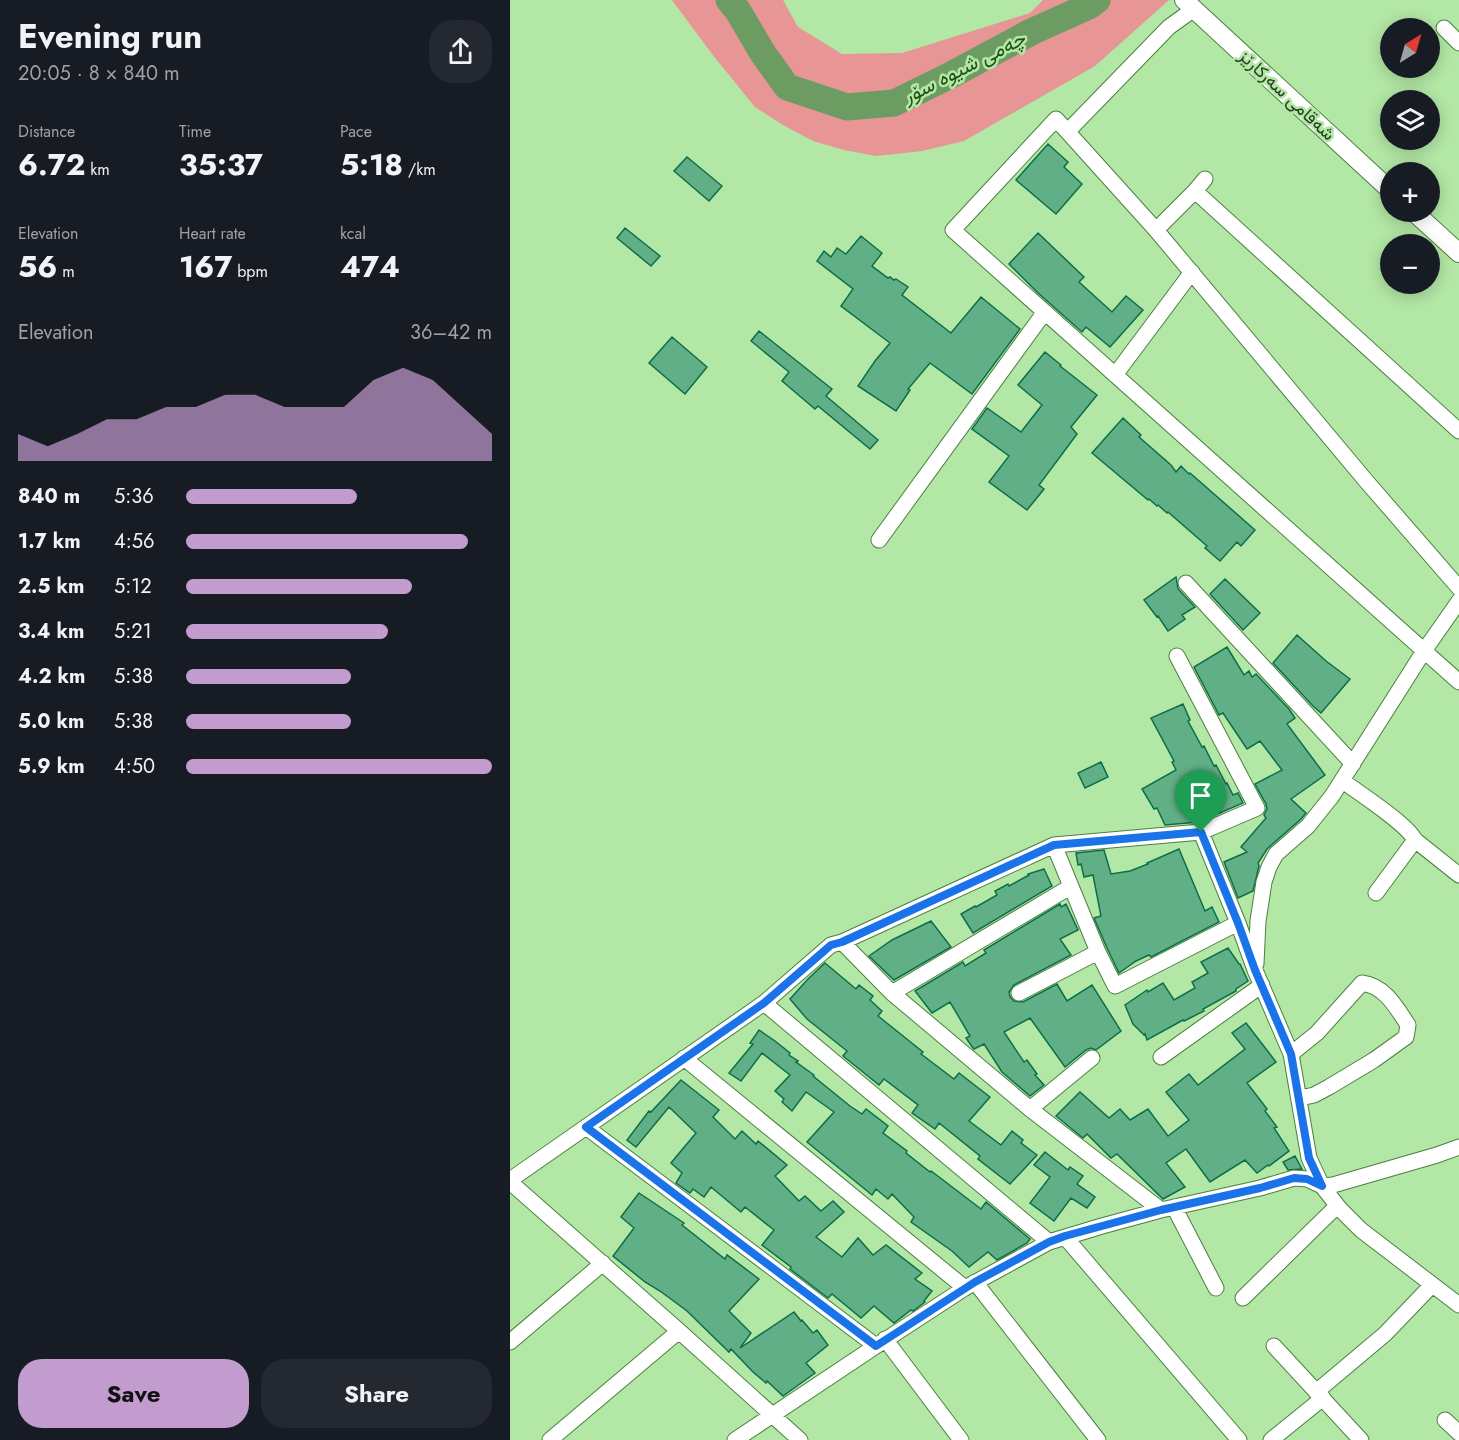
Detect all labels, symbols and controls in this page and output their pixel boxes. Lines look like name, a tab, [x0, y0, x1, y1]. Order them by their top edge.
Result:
text: Evening run	[18, 13, 202, 60]
north arrow	[1380, 18, 1440, 78]
map controls	[1380, 18, 1440, 294]
button: share	[429, 20, 492, 83]
water label: چەمی شیوە سۆر	[896, 24, 1031, 112]
street label: شەقامی سەرکارێز	[1232, 43, 1341, 147]
text: 20:05 · 8 × 840 m	[18, 59, 180, 88]
button: layers	[1380, 90, 1440, 150]
text: Distance	[18, 120, 75, 143]
text: Time	[179, 120, 211, 143]
text: Pace	[340, 120, 372, 143]
text: 6.72	[18, 143, 86, 186]
text: 35:37	[179, 143, 263, 186]
text: 5:18	[340, 143, 403, 186]
text: km	[86, 158, 110, 181]
text: /km	[403, 158, 436, 181]
button: +	[1380, 162, 1440, 222]
text: Elevation	[18, 222, 78, 245]
text: Heart rate	[179, 222, 246, 245]
text: kcal	[340, 222, 366, 245]
button: −	[1380, 234, 1440, 294]
text: 56	[18, 245, 57, 288]
text: 167	[179, 245, 232, 288]
text: 474	[340, 245, 400, 288]
text: m	[57, 260, 75, 283]
text: bpm	[232, 260, 268, 283]
text: Elevation	[18, 318, 93, 347]
text: 36–42 m	[410, 318, 492, 347]
text: 840 m	[18, 482, 80, 511]
text: 5:36	[114, 482, 154, 511]
text: 1.7 km	[18, 527, 81, 556]
text: 4:56	[114, 527, 154, 556]
text: 2.5 km	[18, 572, 84, 601]
text: 5:12	[114, 572, 152, 601]
text: 3.4 km	[18, 617, 84, 646]
text: 5:21	[114, 617, 152, 646]
text: 4.2 km	[18, 662, 85, 691]
text: 5:38	[114, 662, 153, 691]
text: 5.0 km	[18, 707, 85, 736]
text: 5:38	[114, 707, 153, 736]
text: 5.9 km	[18, 752, 85, 781]
text: 4:50	[114, 752, 155, 781]
pin	[1175, 770, 1226, 832]
icon: arrive	[1184, 779, 1217, 812]
button: Save	[18, 1359, 249, 1428]
button: Share	[261, 1359, 492, 1428]

